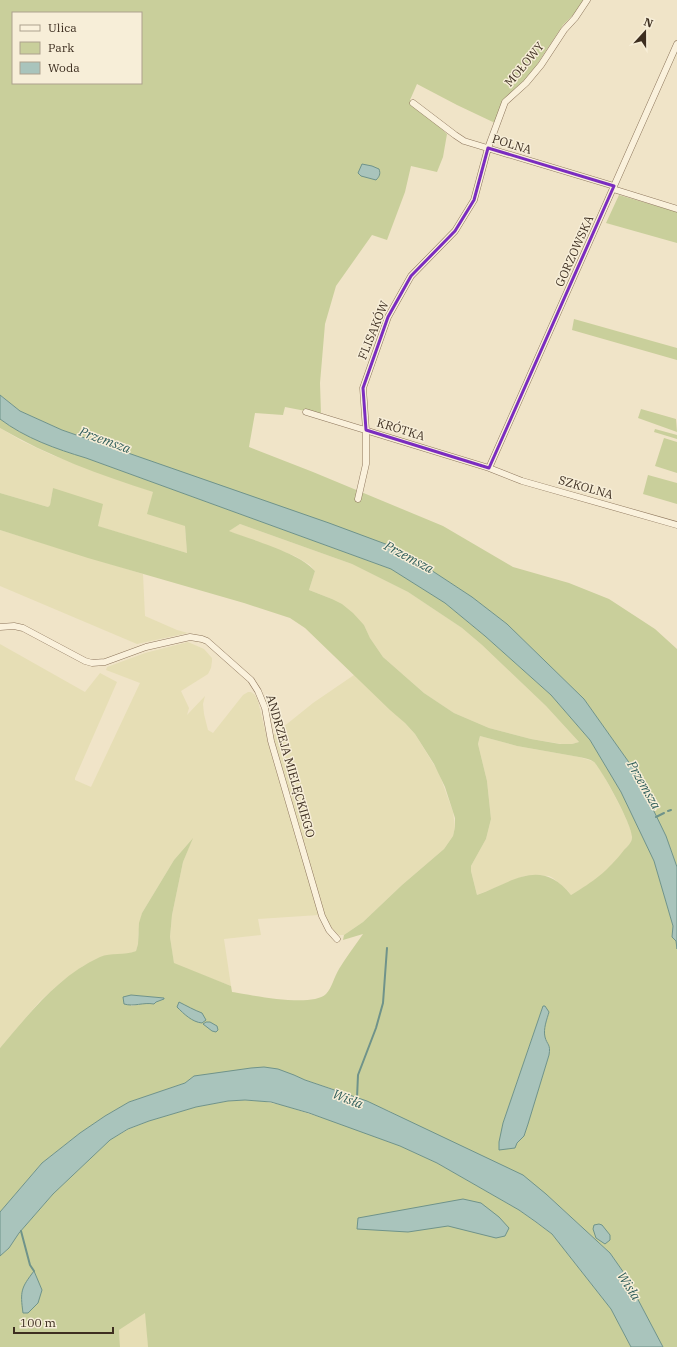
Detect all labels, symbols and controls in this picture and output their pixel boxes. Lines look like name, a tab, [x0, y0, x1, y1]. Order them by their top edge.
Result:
legend	[12, 12, 142, 84]
north arrow	[625, 12, 665, 52]
text: N	[642, 15, 655, 31]
text: Ulica	[48, 20, 77, 35]
street label: MOŁOWY	[501, 38, 547, 89]
text: Park	[48, 40, 74, 55]
text: Woda	[48, 60, 80, 75]
street label: POLNA	[490, 131, 534, 157]
street label: GORZOWSKA	[552, 212, 597, 289]
street label: FLISAKÓW	[354, 298, 392, 362]
street label: KRÓTKA	[375, 415, 428, 444]
water label: Przemsza	[76, 423, 133, 457]
street label: SZKOLNA	[557, 472, 616, 502]
water label: Przemsza	[380, 536, 437, 577]
street label: ANDRZEJA MIELĘCKIEGO	[263, 693, 319, 839]
water label: Przemsza	[623, 757, 665, 812]
water label: Wisła	[330, 1085, 366, 1113]
water label: Wisła	[613, 1268, 645, 1304]
scale bar	[14, 1309, 113, 1335]
text: 100 m	[20, 1315, 56, 1330]

